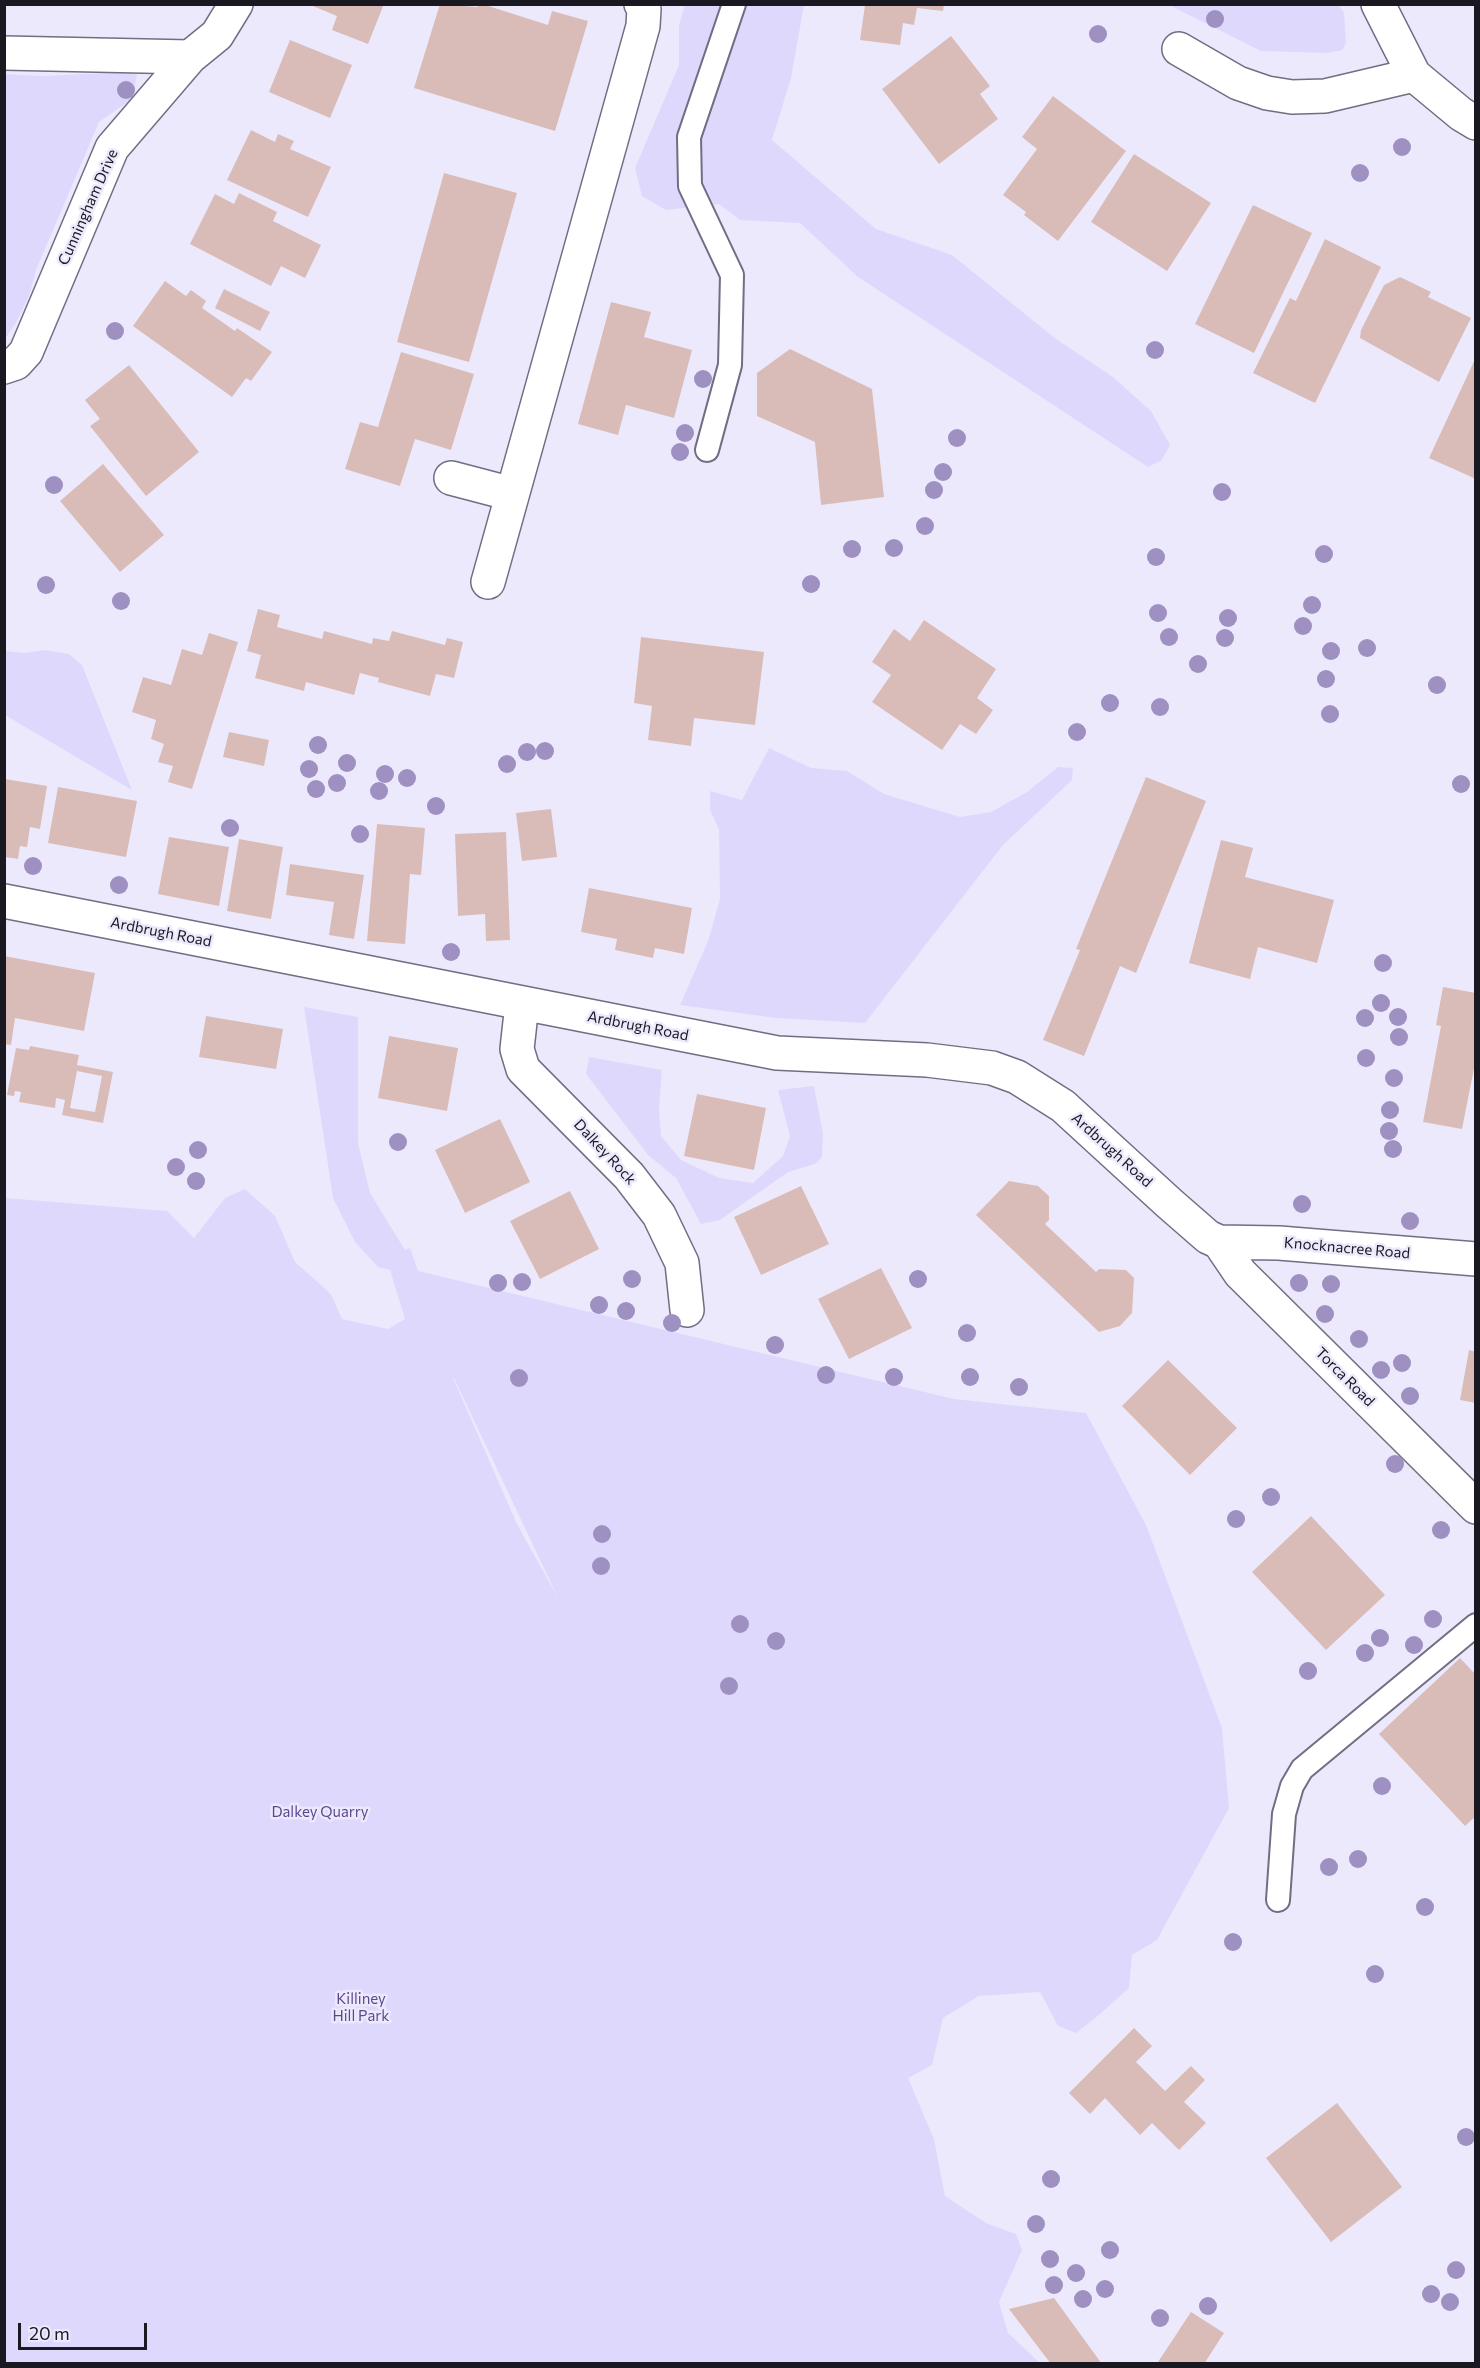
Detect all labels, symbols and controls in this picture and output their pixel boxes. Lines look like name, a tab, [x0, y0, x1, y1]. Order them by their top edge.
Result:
street label: Cunningham Drive	[54, 146, 122, 268]
street label: Ardbrugh Road	[109, 913, 213, 951]
street label: Ardbrugh Road	[586, 1007, 690, 1045]
street label: Ardbrugh Road	[1068, 1109, 1156, 1191]
street label: Dalkey Rock	[570, 1116, 640, 1188]
street label: Knocknacree Road	[1283, 1234, 1411, 1262]
street label: Torca Road	[1312, 1344, 1378, 1410]
park label: Dalkey Quarry	[271, 1803, 369, 1821]
park label: Killiney Hill Park	[333, 1990, 389, 2025]
scale bar	[21, 2311, 150, 2349]
text: 20 m	[29, 2322, 70, 2344]

